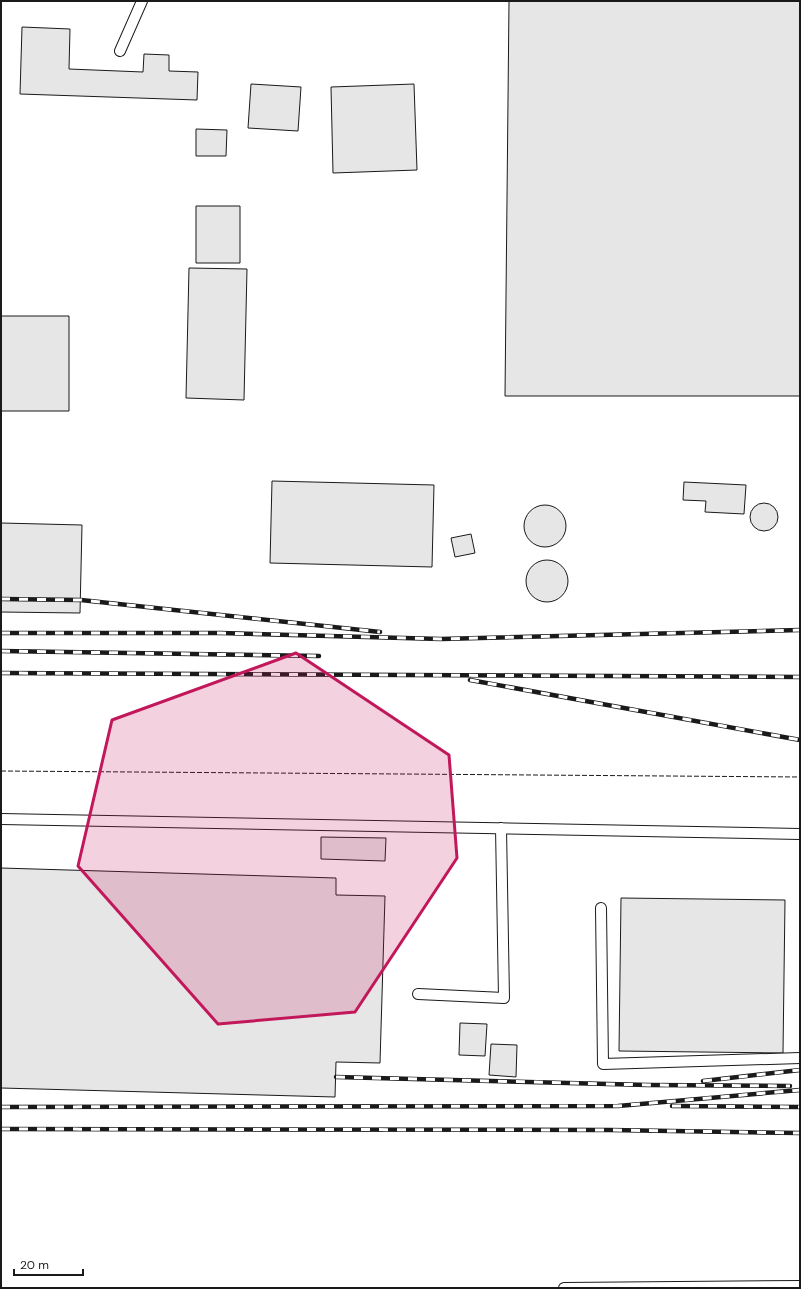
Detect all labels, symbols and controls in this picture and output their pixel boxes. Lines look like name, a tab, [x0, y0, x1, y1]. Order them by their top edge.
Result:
scale bar	[14, 1251, 83, 1277]
text: 20 m	[20, 1257, 49, 1273]

